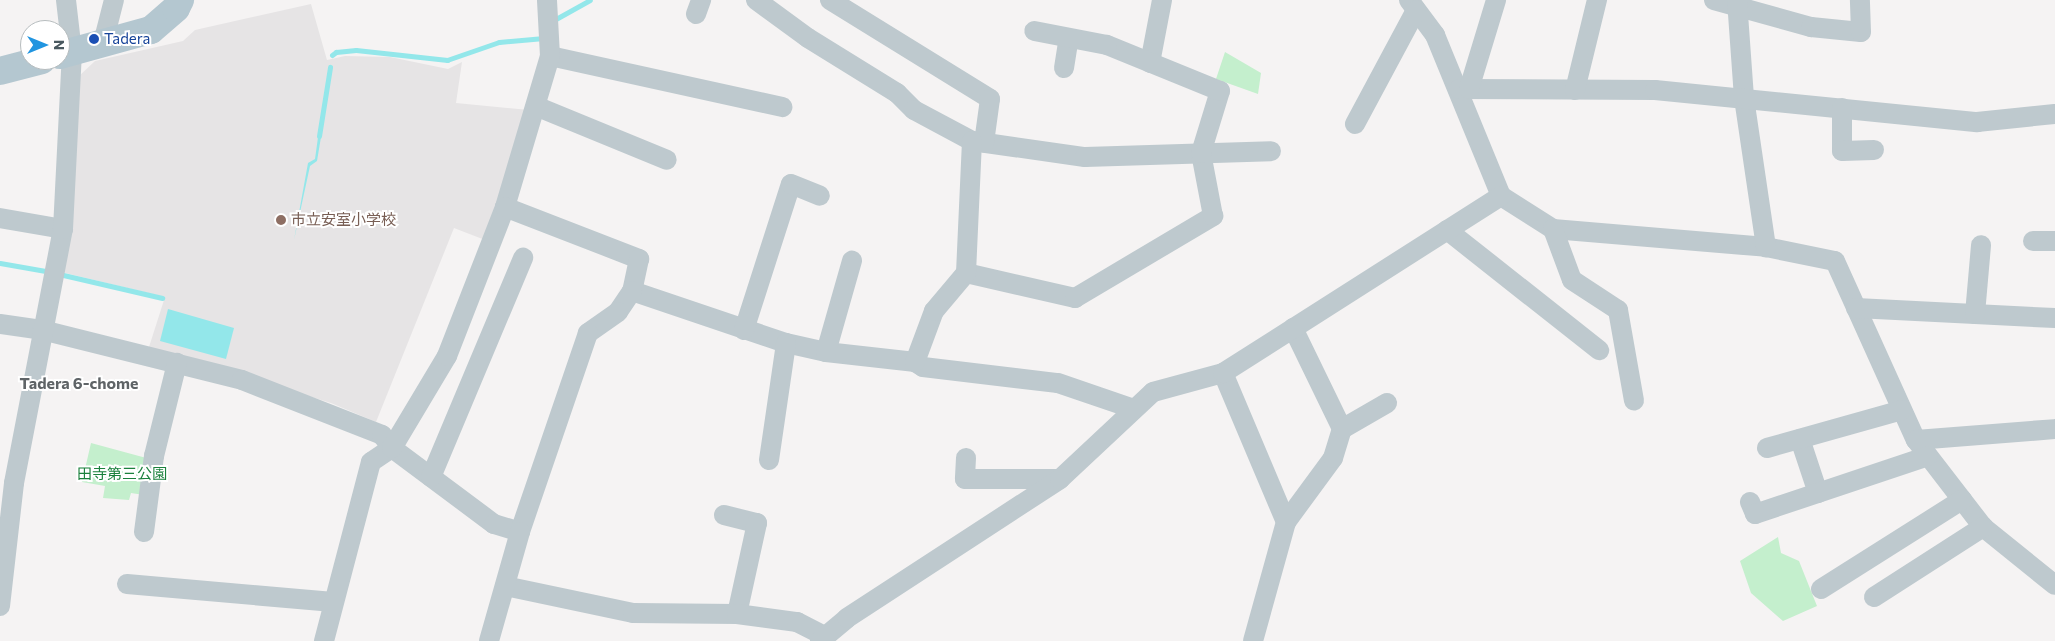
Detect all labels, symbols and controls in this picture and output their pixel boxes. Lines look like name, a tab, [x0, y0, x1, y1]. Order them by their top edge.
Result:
north arrow	[20, 20, 70, 70]
place label: Tadera	[104, 30, 150, 48]
marker: Tadera	[88, 33, 100, 45]
text: N	[51, 40, 68, 50]
place label: 市立安室小学校	[291, 211, 396, 229]
marker: 市立安室小学校	[275, 214, 287, 226]
district label: Tadera 6-chome	[19, 373, 139, 393]
park label: 田寺第三公園	[77, 465, 167, 483]

